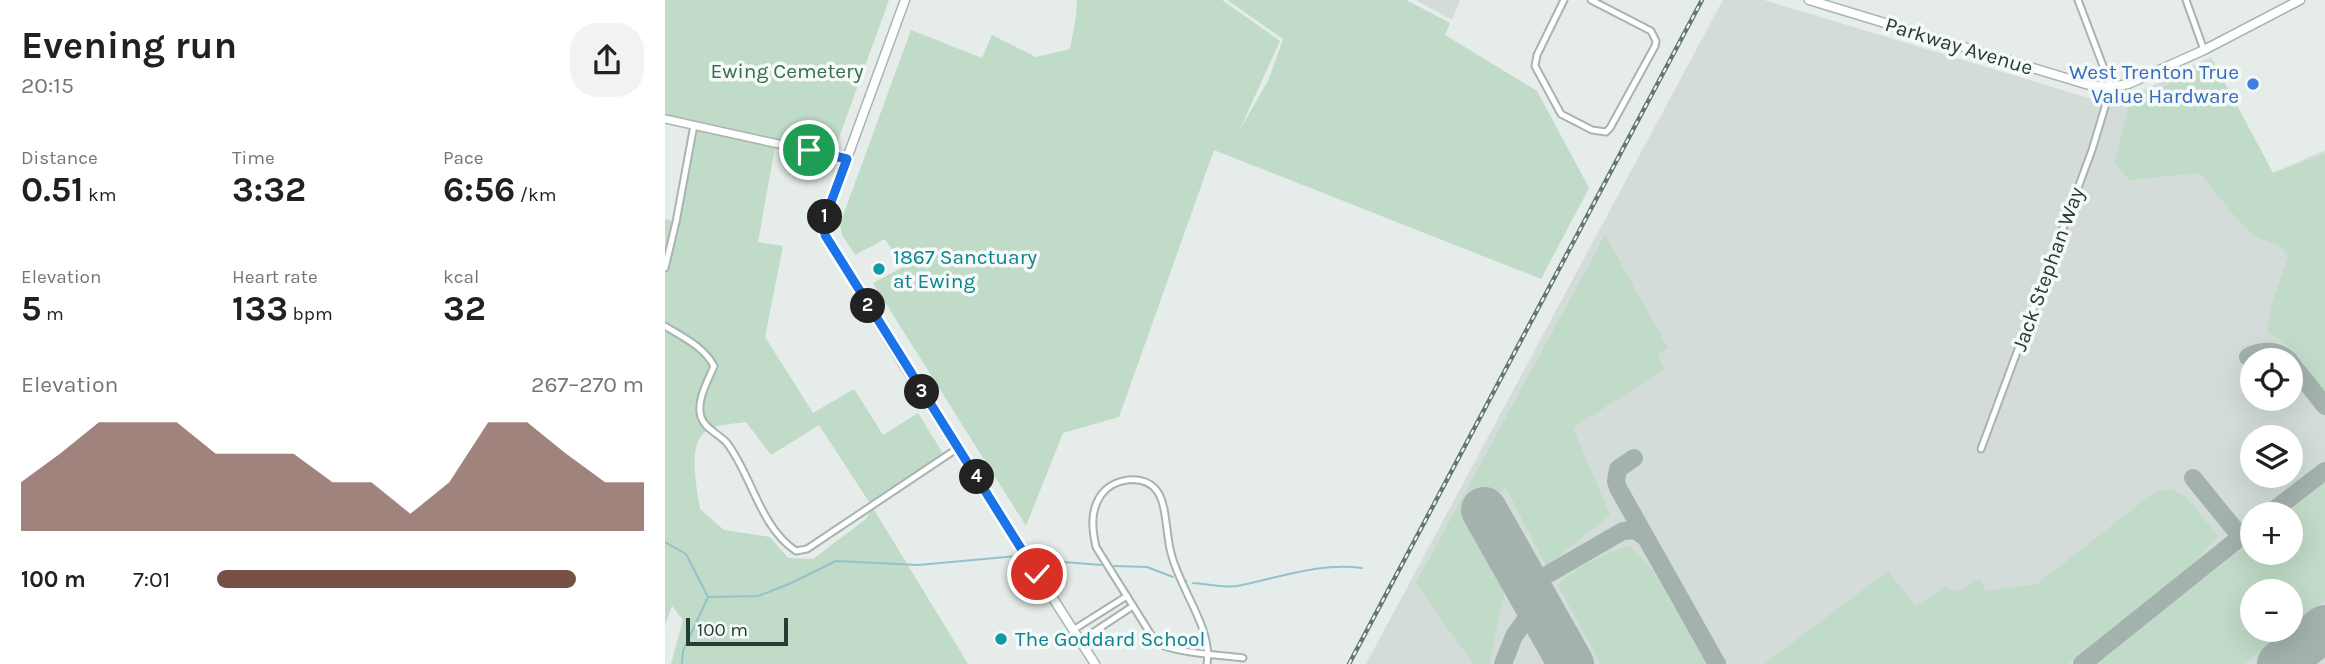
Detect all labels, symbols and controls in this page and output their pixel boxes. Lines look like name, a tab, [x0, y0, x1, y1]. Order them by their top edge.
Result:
street label: Parkway Avenue	[1882, 12, 2036, 80]
text: Evening run	[21, 23, 237, 68]
button: share	[570, 23, 644, 97]
park label: Ewing Cemetery	[711, 59, 864, 83]
place label: West Trenton True Value Hardware	[2069, 60, 2239, 108]
text: 20:15	[21, 72, 74, 99]
marker: West Trenton True Value Hardware	[2245, 76, 2261, 92]
pin	[779, 120, 839, 180]
icon: arrive	[790, 131, 828, 169]
text: Distance	[21, 147, 98, 169]
text: Time	[232, 147, 275, 169]
text: Pace	[443, 147, 484, 169]
text: 0.51	[21, 169, 84, 210]
text: 3:32	[232, 169, 306, 210]
text: 6:56	[443, 169, 515, 210]
text: km	[84, 184, 117, 206]
text: /km	[515, 184, 557, 206]
street label: Jack Stephan Way	[2007, 184, 2089, 354]
pin: 1	[807, 200, 843, 234]
text: 1	[821, 205, 828, 227]
place label: 1867 Sanctuary at Ewing	[893, 245, 1037, 293]
marker: 1867 Sanctuary at Ewing	[871, 261, 887, 277]
text: Elevation	[21, 266, 101, 288]
text: Heart rate	[232, 266, 318, 288]
text: kcal	[443, 266, 479, 288]
text: 5	[21, 288, 41, 329]
text: 133	[232, 288, 288, 329]
text: 32	[443, 288, 486, 329]
pin: 2	[851, 288, 885, 324]
text: 2	[862, 294, 873, 316]
text: m	[41, 303, 64, 325]
text: bpm	[288, 303, 333, 325]
map controls	[2240, 348, 2303, 642]
button: locate	[2240, 348, 2303, 411]
text: Elevation	[21, 371, 118, 398]
text: 267–270 m	[531, 371, 644, 398]
pin: 3	[905, 374, 939, 410]
text: 3	[916, 380, 927, 402]
button: layers	[2240, 425, 2303, 488]
pin: 4	[959, 460, 995, 494]
text: 4	[971, 465, 982, 487]
button: +	[2240, 502, 2303, 565]
pin	[1007, 544, 1067, 604]
icon: check	[1018, 555, 1056, 593]
text: 100 m	[21, 566, 86, 593]
text: 7:01	[133, 566, 170, 593]
button: −	[2240, 579, 2303, 642]
scale bar	[686, 615, 787, 647]
text: 100 m	[697, 619, 748, 641]
place label: The Goddard School	[1015, 627, 1205, 651]
marker: The Goddard School	[993, 631, 1009, 647]

